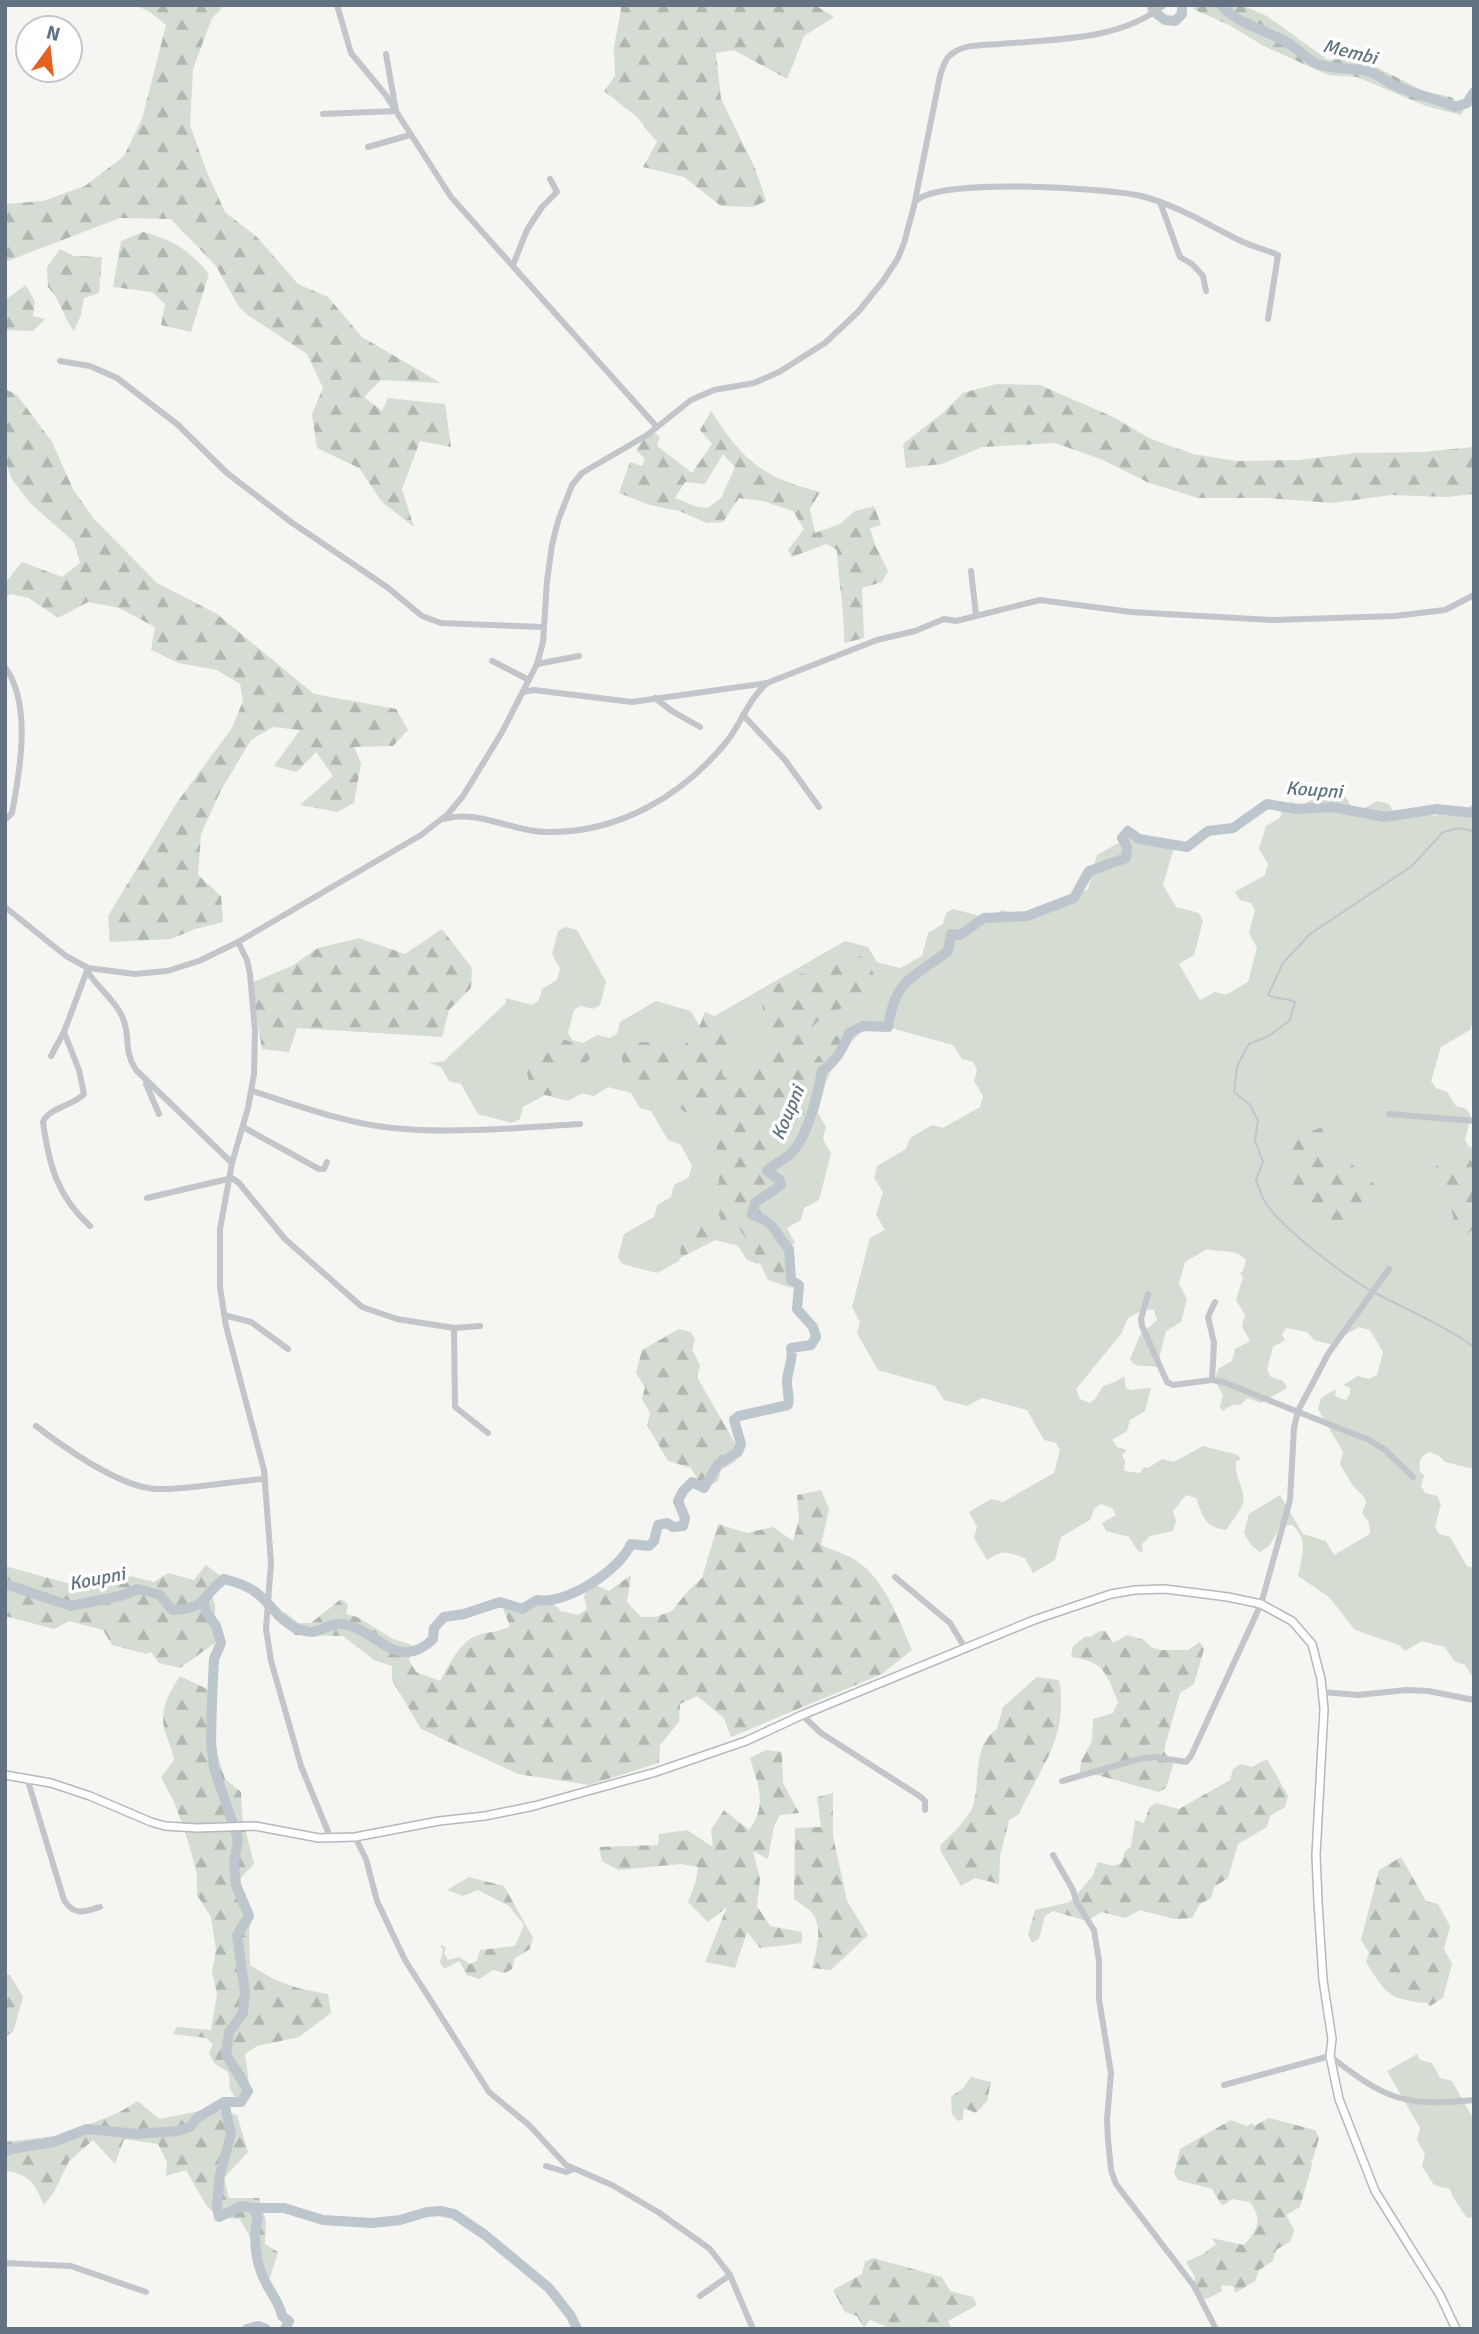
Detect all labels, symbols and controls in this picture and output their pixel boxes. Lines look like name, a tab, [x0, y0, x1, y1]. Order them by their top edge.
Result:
north arrow	[14, 14, 84, 84]
text: N	[44, 20, 63, 47]
water label: Membi	[1320, 34, 1381, 71]
water label: Koupni	[1285, 776, 1345, 804]
water label: Koupni	[766, 1080, 811, 1144]
water label: Koupni	[67, 1561, 129, 1596]

